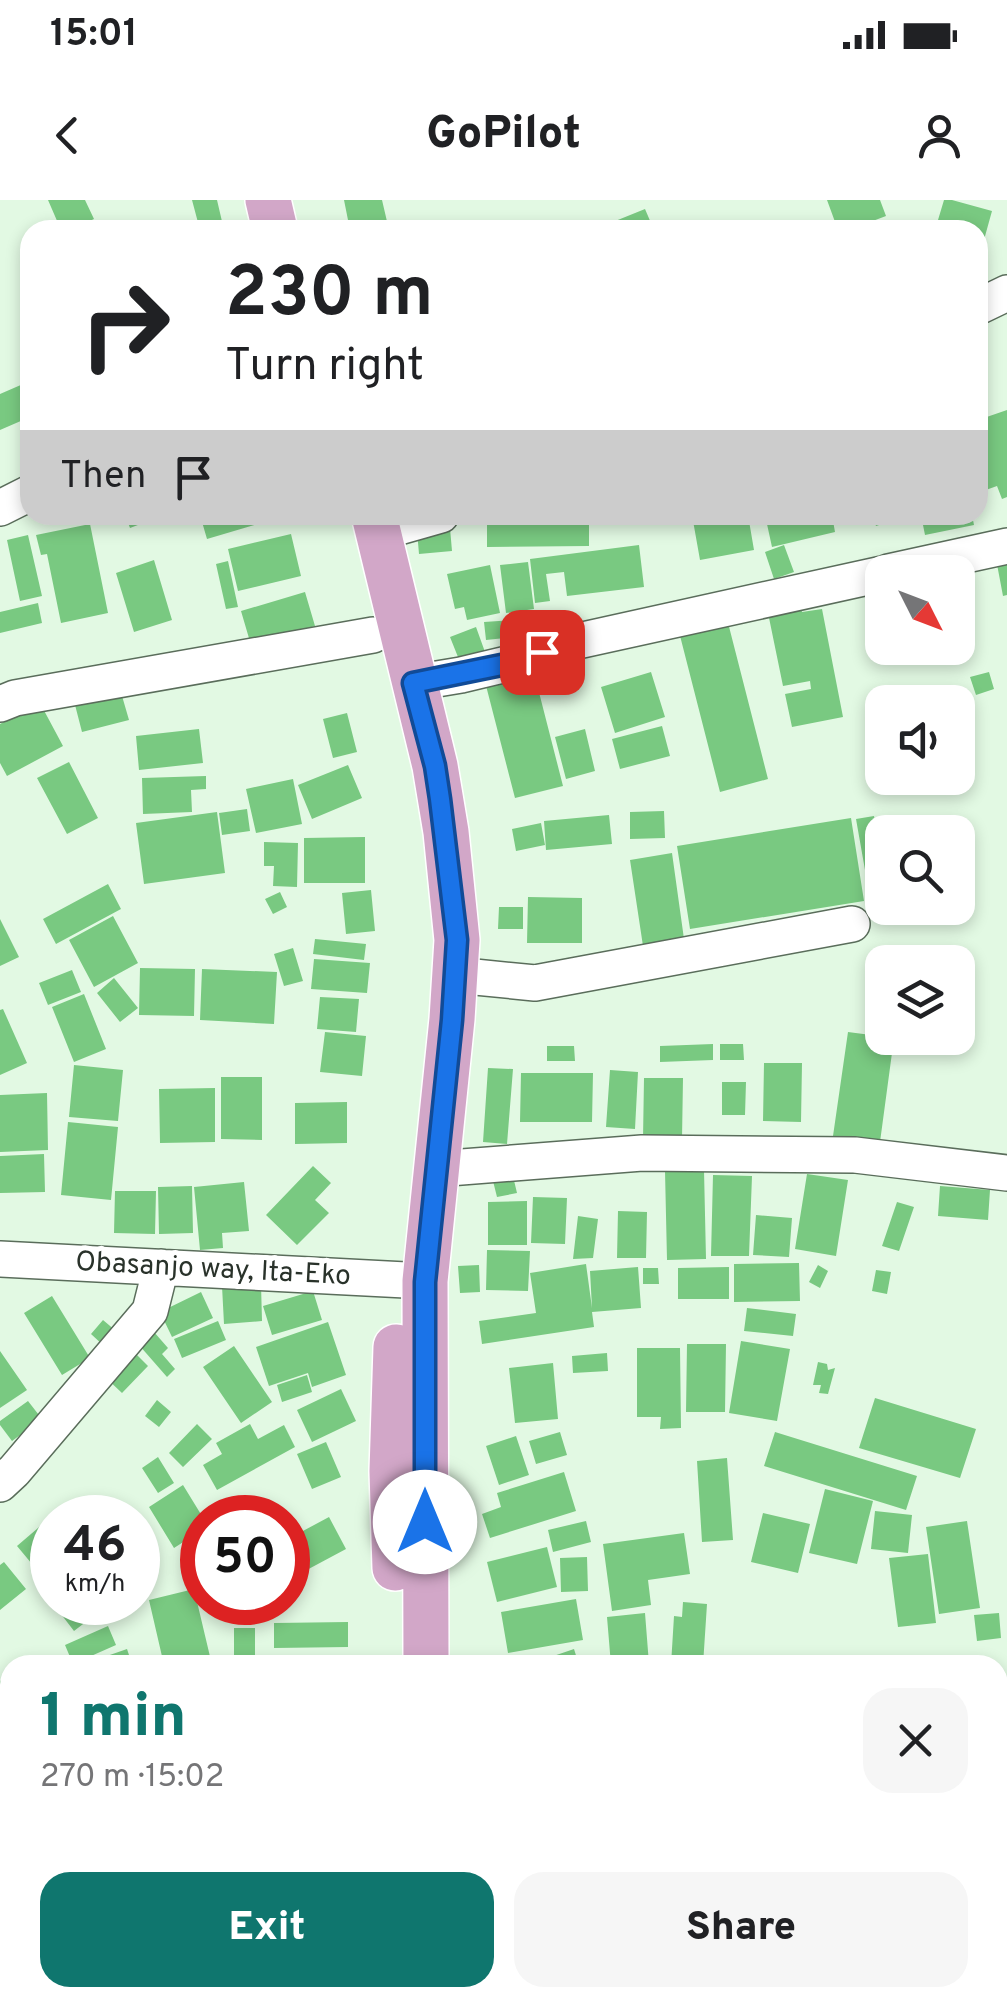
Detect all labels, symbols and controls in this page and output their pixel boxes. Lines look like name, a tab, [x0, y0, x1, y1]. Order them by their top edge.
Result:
text: 15:01	[50, 11, 138, 60]
text: GoPilot	[426, 107, 581, 164]
icon: back	[40, 108, 95, 163]
icon: person	[912, 108, 967, 163]
text: 230 m	[225, 252, 434, 341]
icon: right	[60, 260, 190, 390]
text: Turn right	[225, 339, 424, 396]
icon: arrive	[166, 450, 221, 505]
text: Then	[60, 453, 146, 502]
north arrow	[865, 555, 975, 665]
map controls	[865, 555, 975, 1055]
pin	[500, 610, 585, 695]
icon: arrive	[515, 625, 570, 680]
button: sound	[865, 685, 975, 795]
button: search	[865, 815, 975, 925]
button: layers	[865, 945, 975, 1055]
street label: Obasanjo way, Ita-Eko	[74, 1245, 352, 1295]
position arrow	[373, 1470, 477, 1574]
speed limit sign: 50	[180, 1495, 310, 1625]
text: 46	[64, 1516, 126, 1579]
text: km/h	[65, 1569, 125, 1601]
text: 1 min	[40, 1682, 187, 1758]
button: close	[863, 1688, 968, 1793]
text: 270 m · 15:02	[40, 1758, 224, 1798]
button: Exit	[40, 1872, 494, 1987]
button: Share	[514, 1872, 968, 1987]

